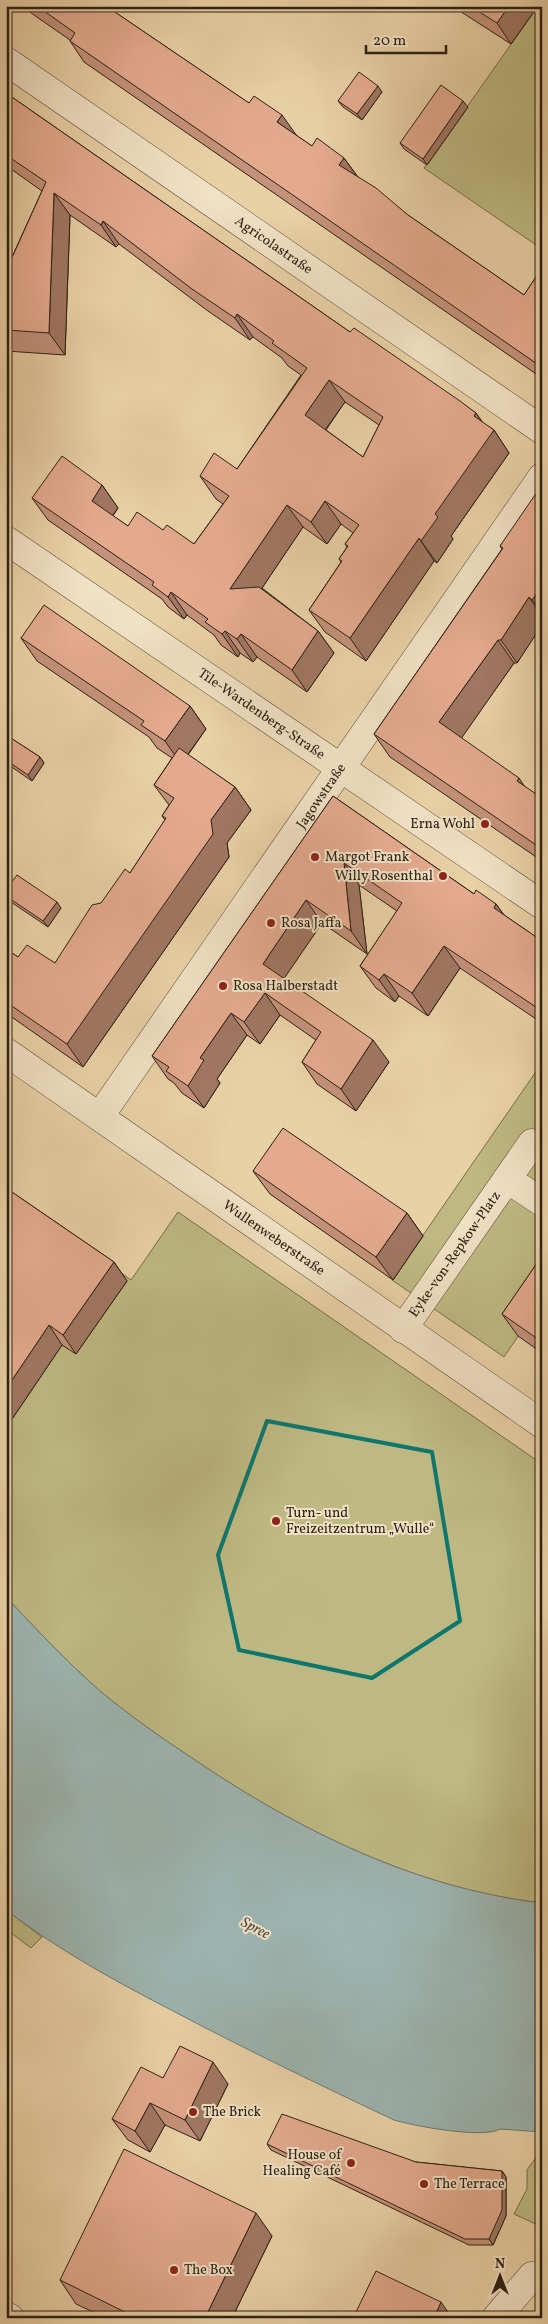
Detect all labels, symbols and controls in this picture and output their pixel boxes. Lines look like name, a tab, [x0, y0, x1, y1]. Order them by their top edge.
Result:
scale bar	[366, 22, 446, 54]
text: 20 m	[373, 31, 406, 52]
street label: Agricolastraße	[231, 212, 317, 279]
street label: Tile-Wardenberg-Straße	[194, 664, 329, 764]
street label: Jagowstraße	[292, 759, 351, 833]
place label: Erna Wohl	[410, 815, 475, 834]
marker: Erna Wohl	[479, 818, 491, 830]
place label: Margot Frank	[325, 848, 410, 867]
marker: Margot Frank	[309, 851, 321, 863]
place label: Willy Rosenthal	[335, 867, 433, 886]
marker: Willy Rosenthal	[437, 870, 449, 882]
place label: Rosa Jaffa	[281, 914, 341, 933]
marker: Rosa Jaffa	[265, 917, 277, 929]
place label: Rosa Halberstadt	[233, 977, 338, 996]
marker: Rosa Halberstadt	[217, 980, 229, 992]
street label: Eyke-von-Repkow-Platz	[404, 1187, 505, 1321]
street label: Wullenweberstraße	[219, 1196, 329, 1280]
place label: Turn- und Freizeitzentrum „Wulle“	[286, 1504, 434, 1539]
marker: Turn- und Freizeitzentrum „Wulle“	[270, 1515, 282, 1527]
water label: Spree	[237, 1913, 274, 1946]
place label: The Brick	[203, 2103, 261, 2122]
marker: The Brick	[187, 2106, 199, 2118]
place label: House of Healing Café	[263, 2146, 342, 2181]
marker: House of Healing Café	[345, 2157, 357, 2169]
place label: The Terrace	[434, 2175, 505, 2194]
marker: The Terrace	[418, 2178, 430, 2190]
north arrow	[476, 2252, 526, 2302]
text: N	[495, 2255, 505, 2274]
place label: The Box	[184, 2261, 233, 2280]
marker: The Box	[168, 2264, 180, 2276]

